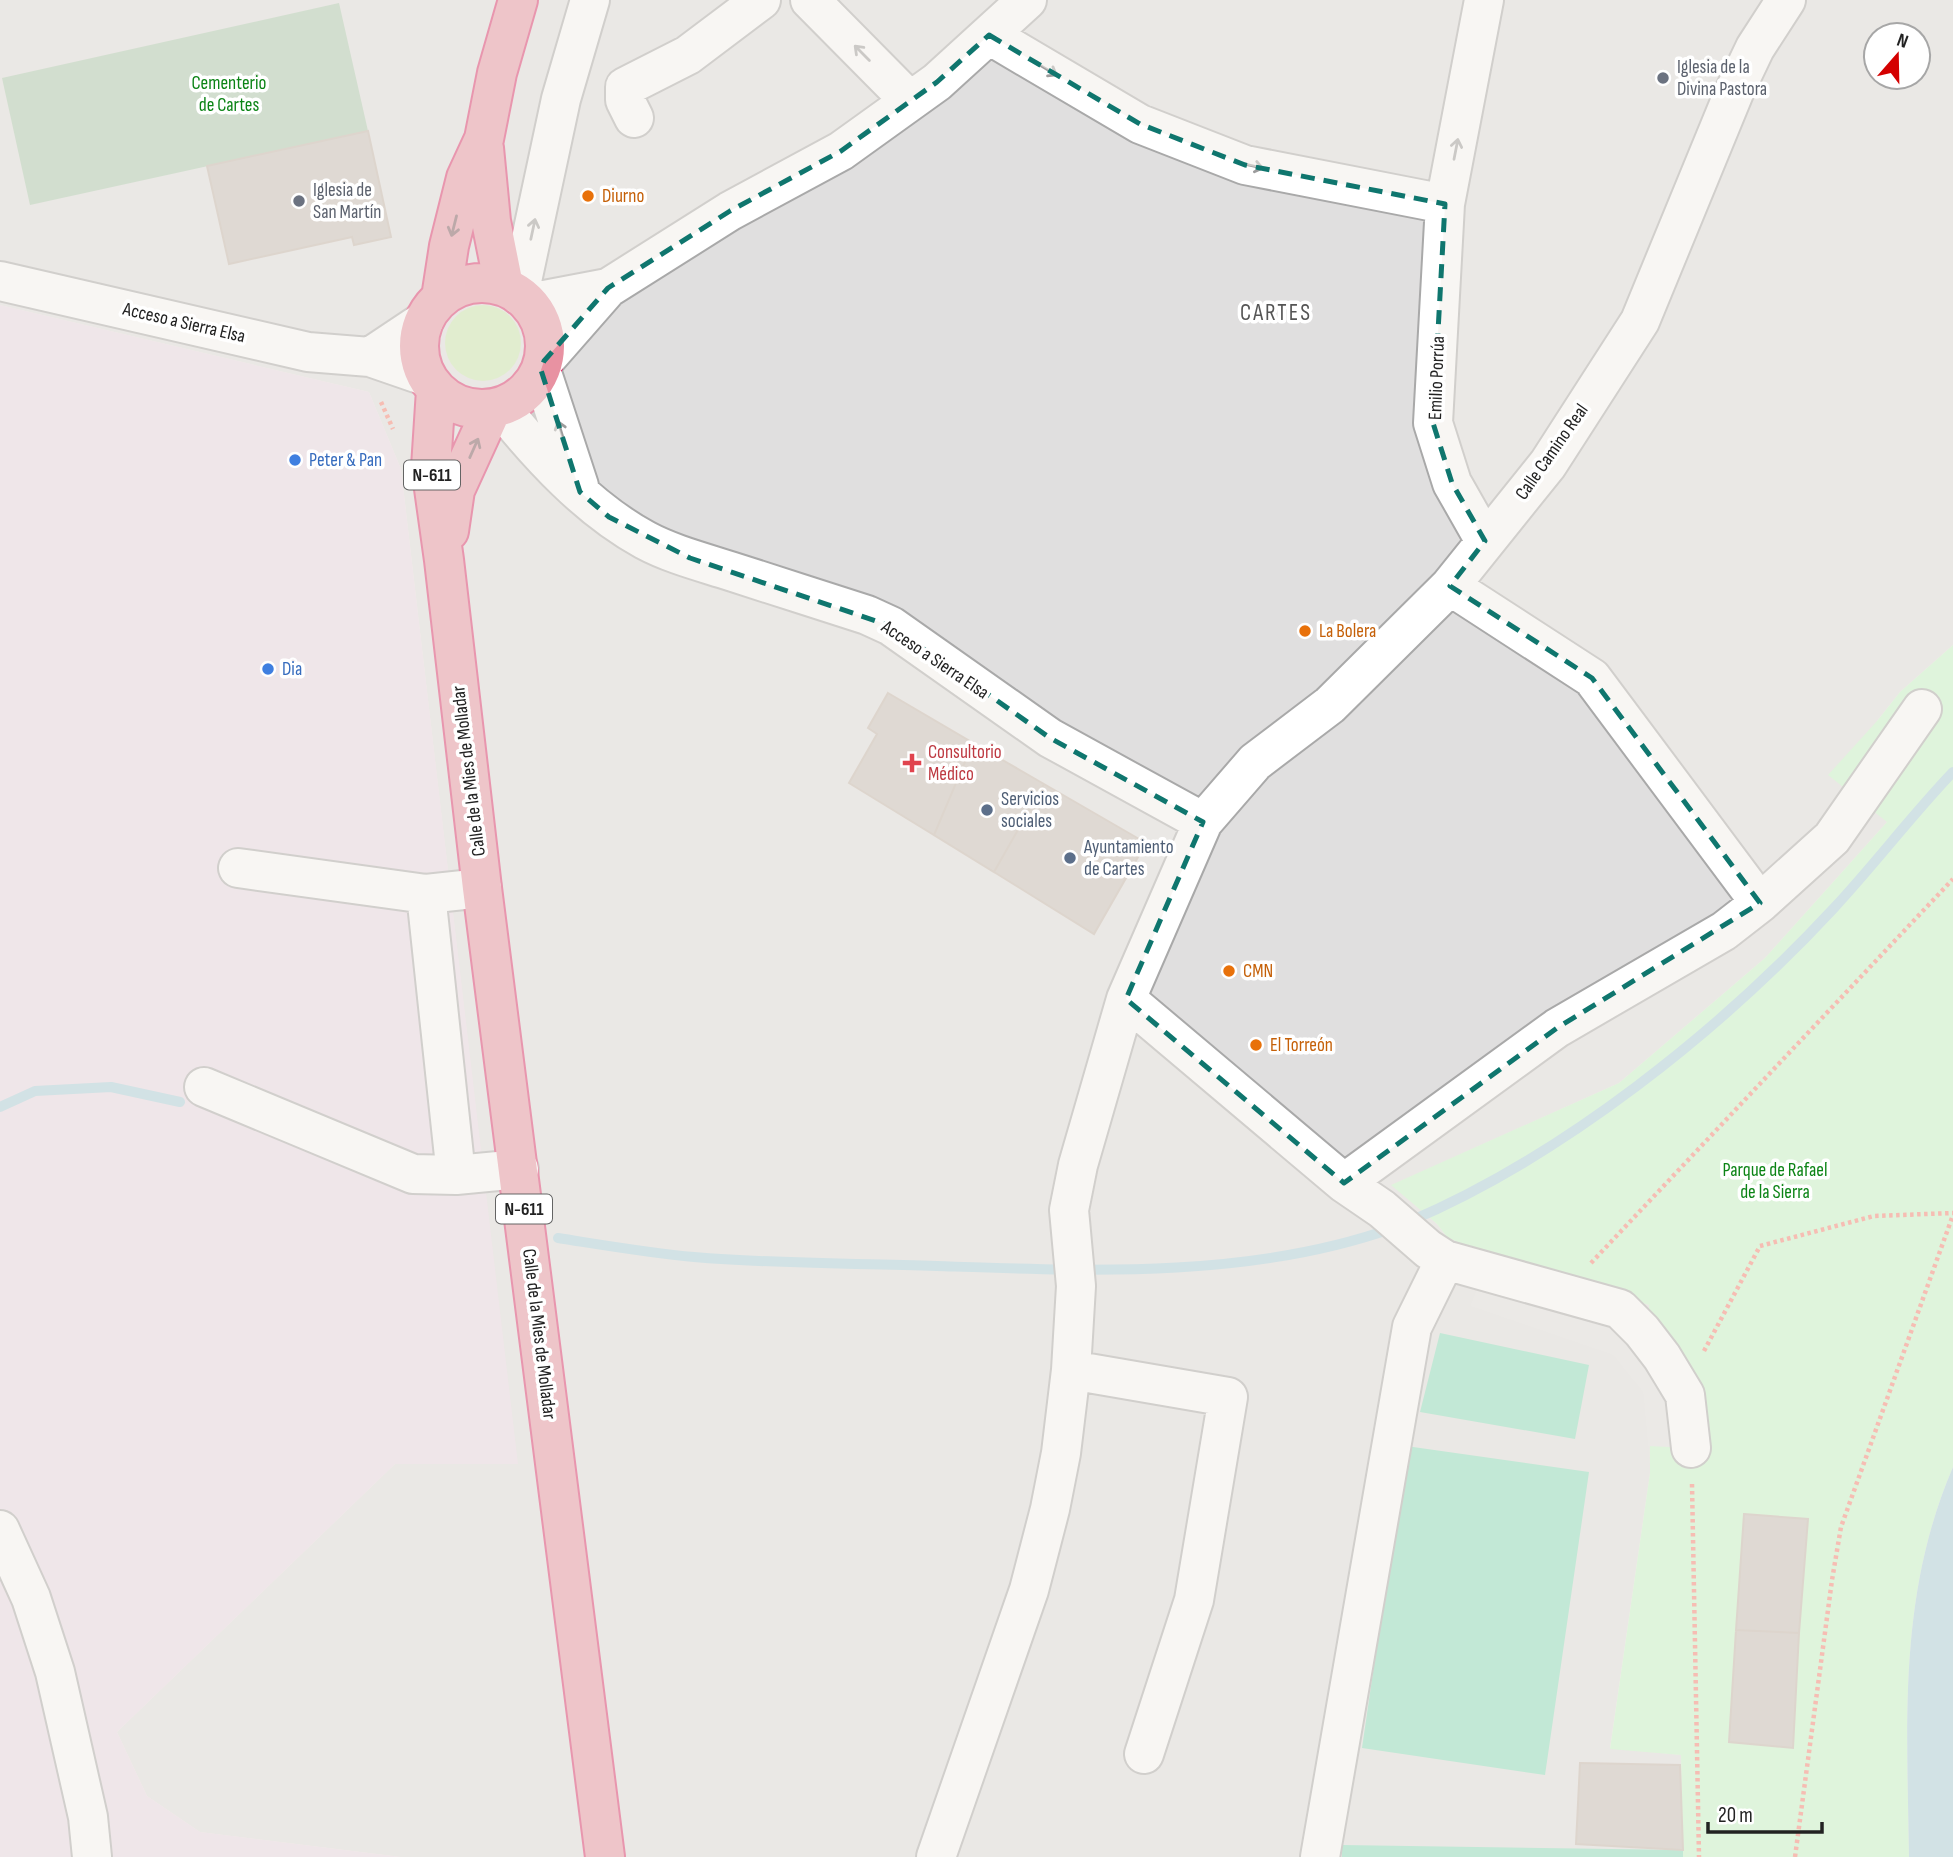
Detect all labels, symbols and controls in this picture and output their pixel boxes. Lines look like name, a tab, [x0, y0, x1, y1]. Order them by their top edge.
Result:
north arrow	[1862, 21, 1932, 91]
text: N	[1894, 29, 1911, 54]
one-way arrow	[854, 45, 871, 62]
place label: Iglesia de la Divina Pastora	[1677, 56, 1767, 101]
one-way arrow	[1037, 63, 1057, 77]
marker: Iglesia de la Divina Pastora	[1655, 70, 1671, 86]
park label: Cementerio de Cartes	[192, 72, 266, 117]
one-way arrow	[1449, 138, 1463, 161]
one-way arrow	[1241, 160, 1264, 173]
place label: Iglesia de San Martín	[313, 179, 381, 224]
place label: Diurno	[602, 185, 644, 208]
marker: Diurno	[580, 188, 596, 204]
marker: Iglesia de San Martín	[291, 193, 307, 209]
one-way arrow	[447, 214, 460, 237]
one-way arrow	[527, 218, 540, 241]
street label: Acceso a Sierra Elsa	[120, 298, 247, 348]
district label: CARTES	[1240, 299, 1312, 327]
street label: Emilio Porrúa	[1424, 336, 1450, 420]
street label: Calle Camino Real	[1510, 400, 1594, 504]
one-way arrow	[554, 420, 566, 442]
one-way arrow	[468, 438, 481, 459]
place label: Peter & Pan	[309, 449, 382, 472]
marker: Peter & Pan	[287, 452, 303, 468]
road number: N-611	[404, 461, 460, 490]
street label: Acceso a Sierra Elsa	[876, 615, 993, 704]
place label: La Bolera	[1319, 620, 1376, 643]
marker: La Bolera	[1297, 623, 1313, 639]
place label: Dia	[282, 658, 302, 681]
marker: Dia	[260, 661, 276, 677]
street label: Calle de la Mies de Molladar	[447, 684, 491, 858]
place label: Consultorio Médico	[928, 741, 1002, 786]
marker: Consultorio Médico	[902, 753, 922, 773]
place label: Servicios sociales	[1001, 788, 1059, 833]
marker: Servicios sociales	[979, 802, 995, 818]
place label: Ayuntamiento de Cartes	[1083, 836, 1174, 881]
marker: Ayuntamiento de Cartes	[1062, 850, 1078, 866]
place label: CMN	[1243, 960, 1273, 983]
marker: CMN	[1221, 963, 1237, 979]
place label: El Torreón	[1270, 1034, 1333, 1057]
marker: El Torreón	[1248, 1037, 1264, 1053]
park label: Parque de Rafael de la Sierra	[1723, 1159, 1827, 1204]
road number: N-611	[496, 1194, 552, 1224]
street label: Calle de la Mies de Molladar	[517, 1247, 561, 1421]
scale bar	[1708, 1790, 1822, 1834]
text: 20 m	[1718, 1803, 1753, 1828]

